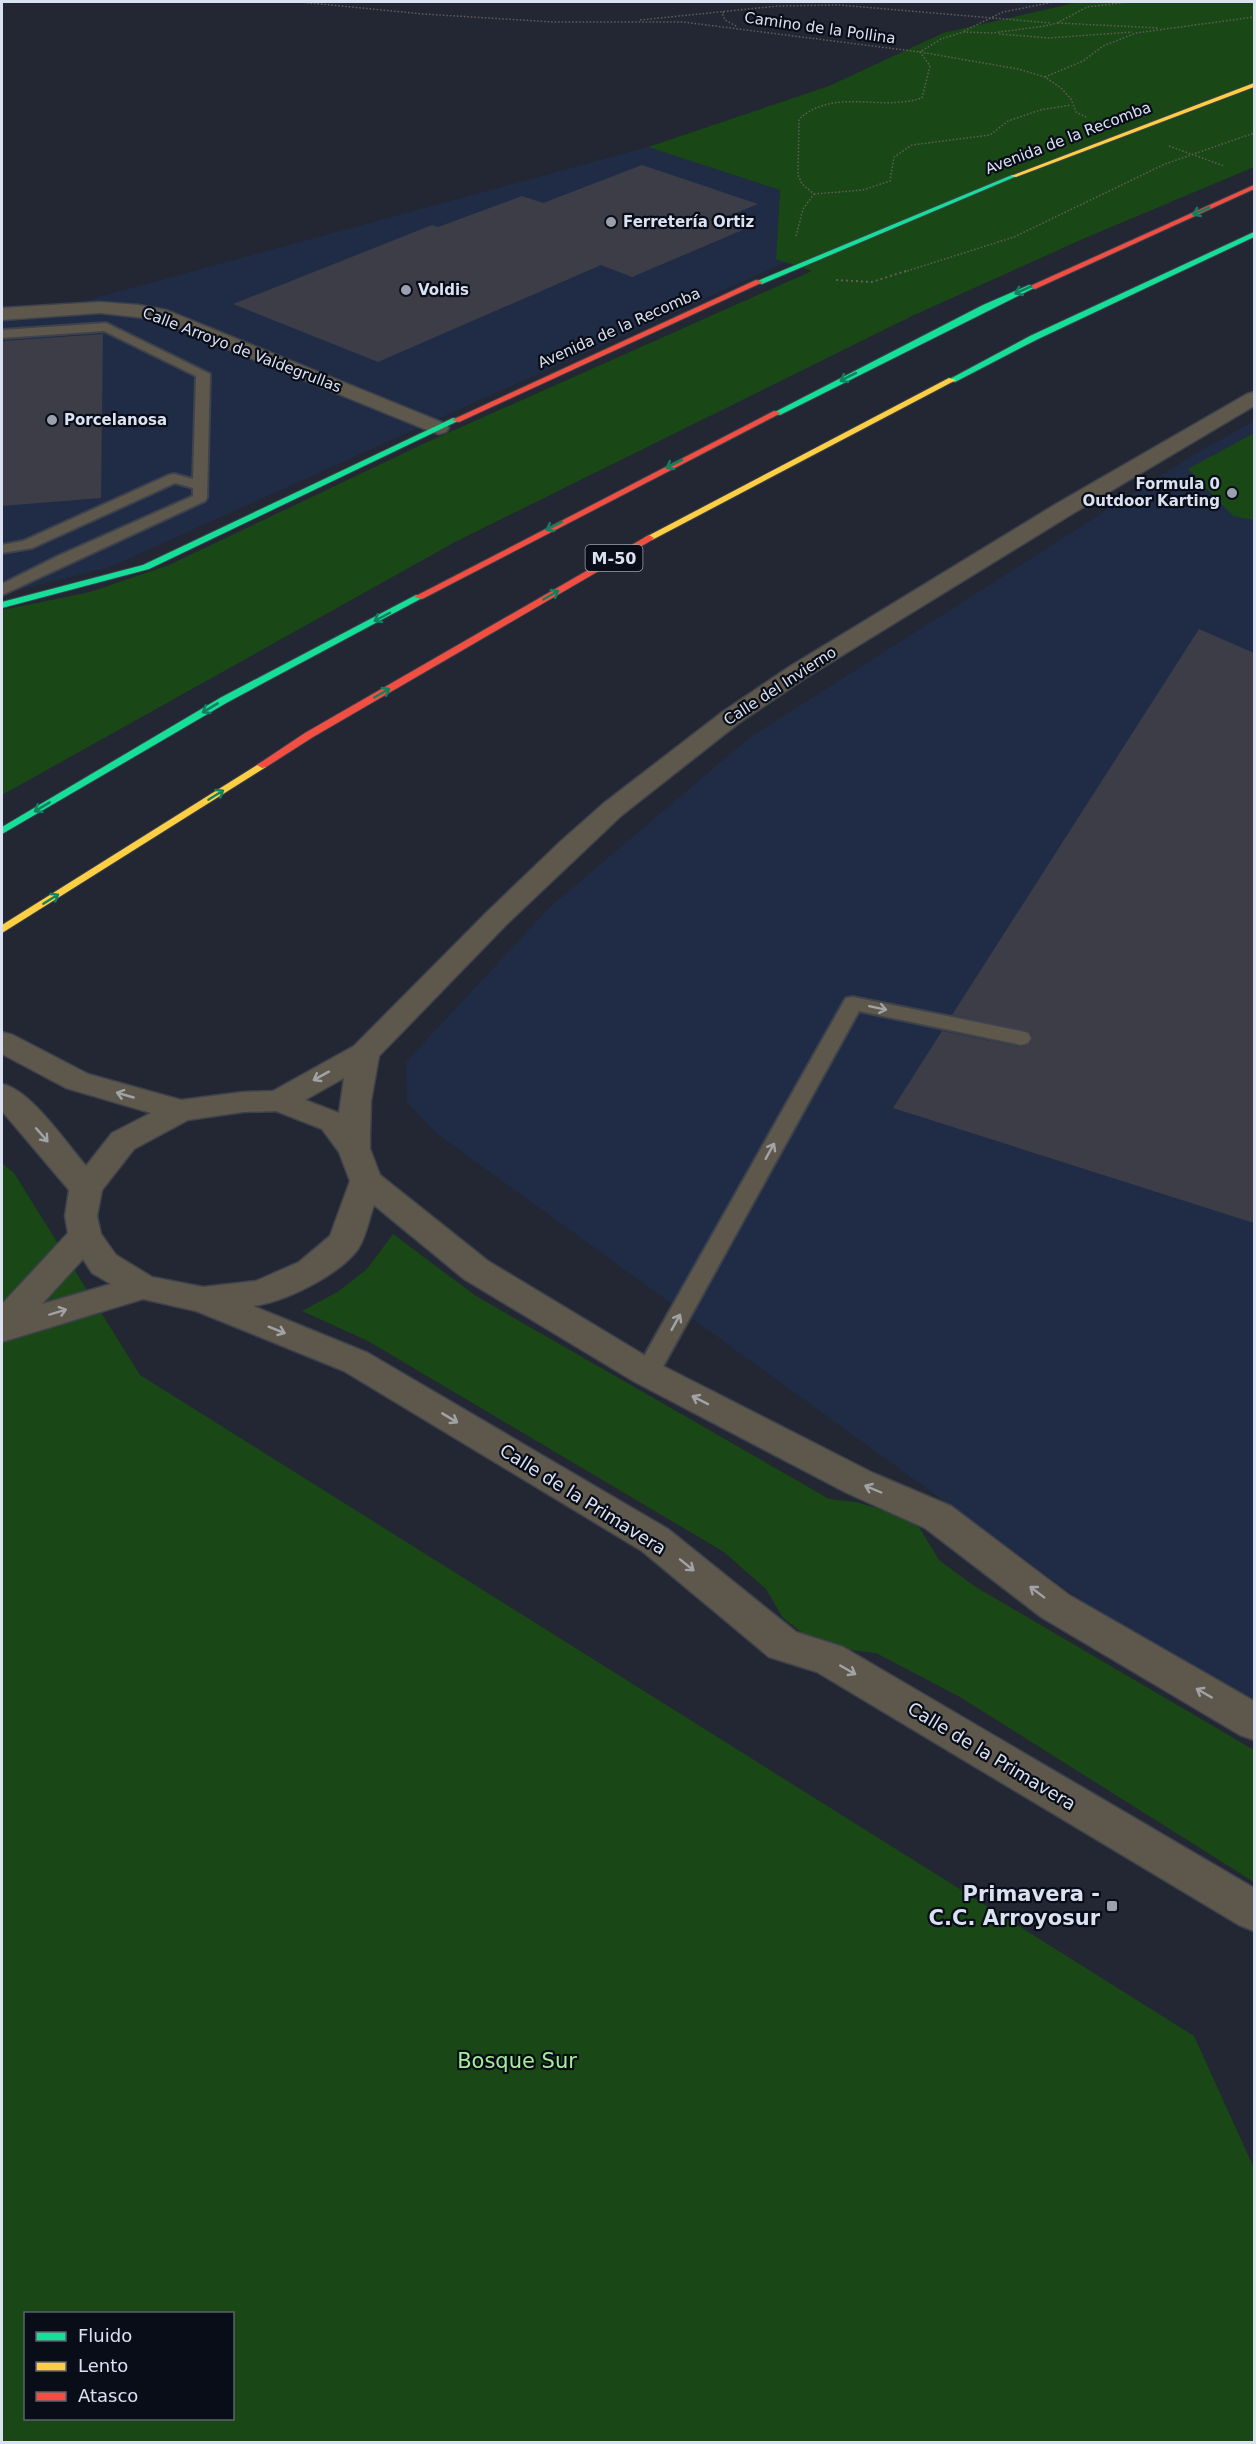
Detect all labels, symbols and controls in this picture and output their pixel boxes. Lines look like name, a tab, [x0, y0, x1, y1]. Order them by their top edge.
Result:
street label: Camino de la Pollina	[743, 8, 897, 48]
street label: Avenida de la Recomba	[983, 98, 1153, 178]
one-way arrow	[1192, 206, 1211, 217]
place label: Ferretería Ortiz	[623, 213, 754, 231]
marker: Ferretería Ortiz	[604, 215, 618, 229]
place label: Voldis	[418, 281, 469, 299]
marker: Voldis	[399, 283, 413, 297]
street label: Avenida de la Recomba	[535, 284, 703, 372]
one-way arrow	[1014, 286, 1032, 297]
street label: Calle Arroyo de Valdegrullas	[140, 304, 344, 396]
one-way arrow	[839, 371, 857, 383]
place label: Porcelanosa	[64, 411, 167, 429]
marker: Porcelanosa	[45, 413, 59, 427]
one-way arrow	[665, 459, 683, 471]
place label: Formula 0 Outdoor Karting	[1083, 475, 1220, 510]
marker: Formula 0 Outdoor Karting	[1225, 486, 1239, 500]
one-way arrow	[546, 521, 564, 532]
road number: M-50	[586, 545, 642, 571]
one-way arrow	[541, 589, 559, 600]
one-way arrow	[373, 611, 391, 623]
street label: Calle del Invierno	[720, 643, 840, 729]
one-way arrow	[373, 687, 390, 699]
one-way arrow	[202, 702, 219, 714]
one-way arrow	[207, 788, 224, 801]
one-way arrow	[34, 802, 51, 814]
one-way arrow	[42, 893, 59, 905]
one-way arrow	[867, 1003, 887, 1014]
one-way arrow	[313, 1070, 330, 1082]
one-way arrow	[116, 1089, 135, 1100]
one-way arrow	[35, 1127, 49, 1142]
one-way arrow	[765, 1143, 776, 1161]
one-way arrow	[48, 1306, 67, 1317]
one-way arrow	[670, 1314, 682, 1331]
one-way arrow	[267, 1325, 285, 1336]
one-way arrow	[692, 1394, 709, 1406]
one-way arrow	[441, 1412, 458, 1424]
street label: Calle de la Primavera	[496, 1439, 670, 1559]
one-way arrow	[865, 1483, 883, 1494]
one-way arrow	[678, 1559, 694, 1572]
one-way arrow	[1030, 1586, 1046, 1599]
one-way arrow	[839, 1664, 856, 1676]
one-way arrow	[1196, 1687, 1213, 1699]
street label: Calle de la Primavera	[904, 1698, 1080, 1814]
place label: Primavera - C.C. Arroyosur	[929, 1882, 1101, 1930]
marker: Primavera - C.C. Arroyosur	[1105, 1899, 1119, 1913]
park label: Bosque Sur	[457, 2049, 577, 2073]
legend	[24, 2312, 234, 2420]
text: Fluido	[78, 2325, 132, 2346]
text: Lento	[78, 2355, 128, 2376]
text: Atasco	[78, 2385, 138, 2406]

